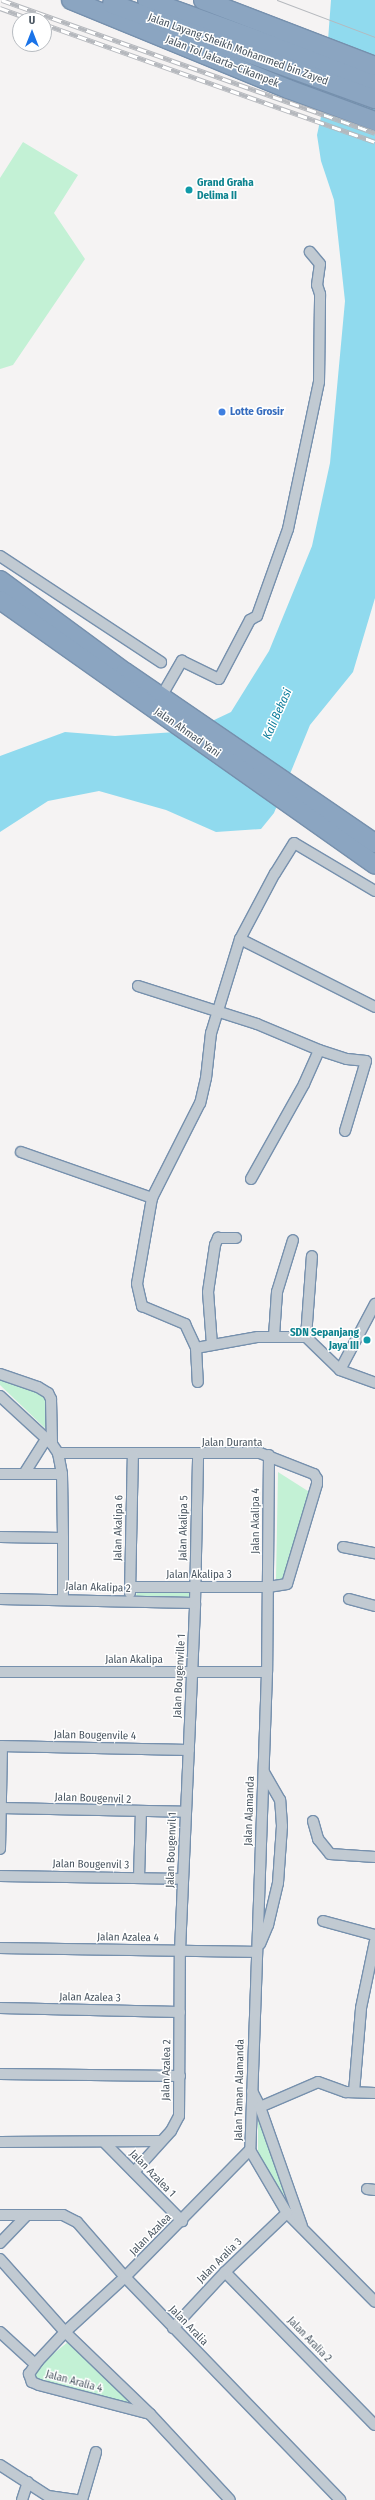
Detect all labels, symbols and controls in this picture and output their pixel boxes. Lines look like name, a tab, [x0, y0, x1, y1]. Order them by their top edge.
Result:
street label: Jalan Layang Sheikh Mohammed bin Zayed	[146, 11, 330, 89]
north arrow	[12, 12, 52, 52]
text: U	[29, 14, 35, 27]
street label: Jalan Tol Jakarta–Cikampek	[164, 33, 280, 91]
place label: Grand Graha Delima II	[197, 177, 254, 203]
marker: Grand Graha Delima II	[184, 185, 194, 195]
place label: Lotte Grosir	[230, 405, 284, 419]
marker: Lotte Grosir	[217, 407, 227, 417]
water label: Kali Bekasi	[260, 686, 296, 742]
street label: Jalan Ahmad Yani	[152, 705, 222, 761]
place label: SDN Sepanjang Jaya III	[290, 1327, 359, 1353]
marker: SDN Sepanjang Jaya III	[362, 1335, 372, 1345]
street label: Jalan Duranta	[202, 1436, 262, 1450]
street label: Jalan Akalipa 4	[249, 1488, 263, 1554]
street label: Jalan Akalipa 6	[112, 1495, 126, 1561]
street label: Jalan Akalipa 5	[177, 1495, 191, 1561]
street label: Jalan Akalipa 3	[166, 1568, 232, 1582]
street label: Jalan Akalipa 2	[65, 1580, 131, 1596]
street label: Jalan Bougenville 1	[171, 1634, 189, 1718]
street label: Jalan Akalipa	[105, 1653, 163, 1667]
street label: Jalan Bougenvile 4	[54, 1729, 136, 1743]
street label: Jalan Alamanda	[242, 1776, 258, 1846]
street label: Jalan Bougenvil 2	[54, 1791, 132, 1807]
street label: Jalan Bougenvil 1	[164, 1812, 180, 1888]
street label: Jalan Bougenvil 3	[53, 1858, 129, 1872]
street label: Jalan Azalea 4	[97, 1931, 159, 1945]
street label: Jalan Azalea 3	[59, 1991, 121, 2005]
street label: Jalan Azalea 2	[160, 2039, 174, 2101]
street label: Jalan Taman Alamanda	[233, 2039, 247, 2141]
street label: Jalan Azalea 1	[126, 2148, 178, 2200]
street label: Jalan Azalea	[127, 2211, 175, 2259]
street label: Jalan Aralia 3	[195, 2236, 245, 2286]
street label: Jalan Aralia	[166, 2303, 210, 2349]
street label: Jalan Aralia 2	[284, 2315, 334, 2365]
street label: Jalan Aralia 4	[44, 2368, 104, 2396]

